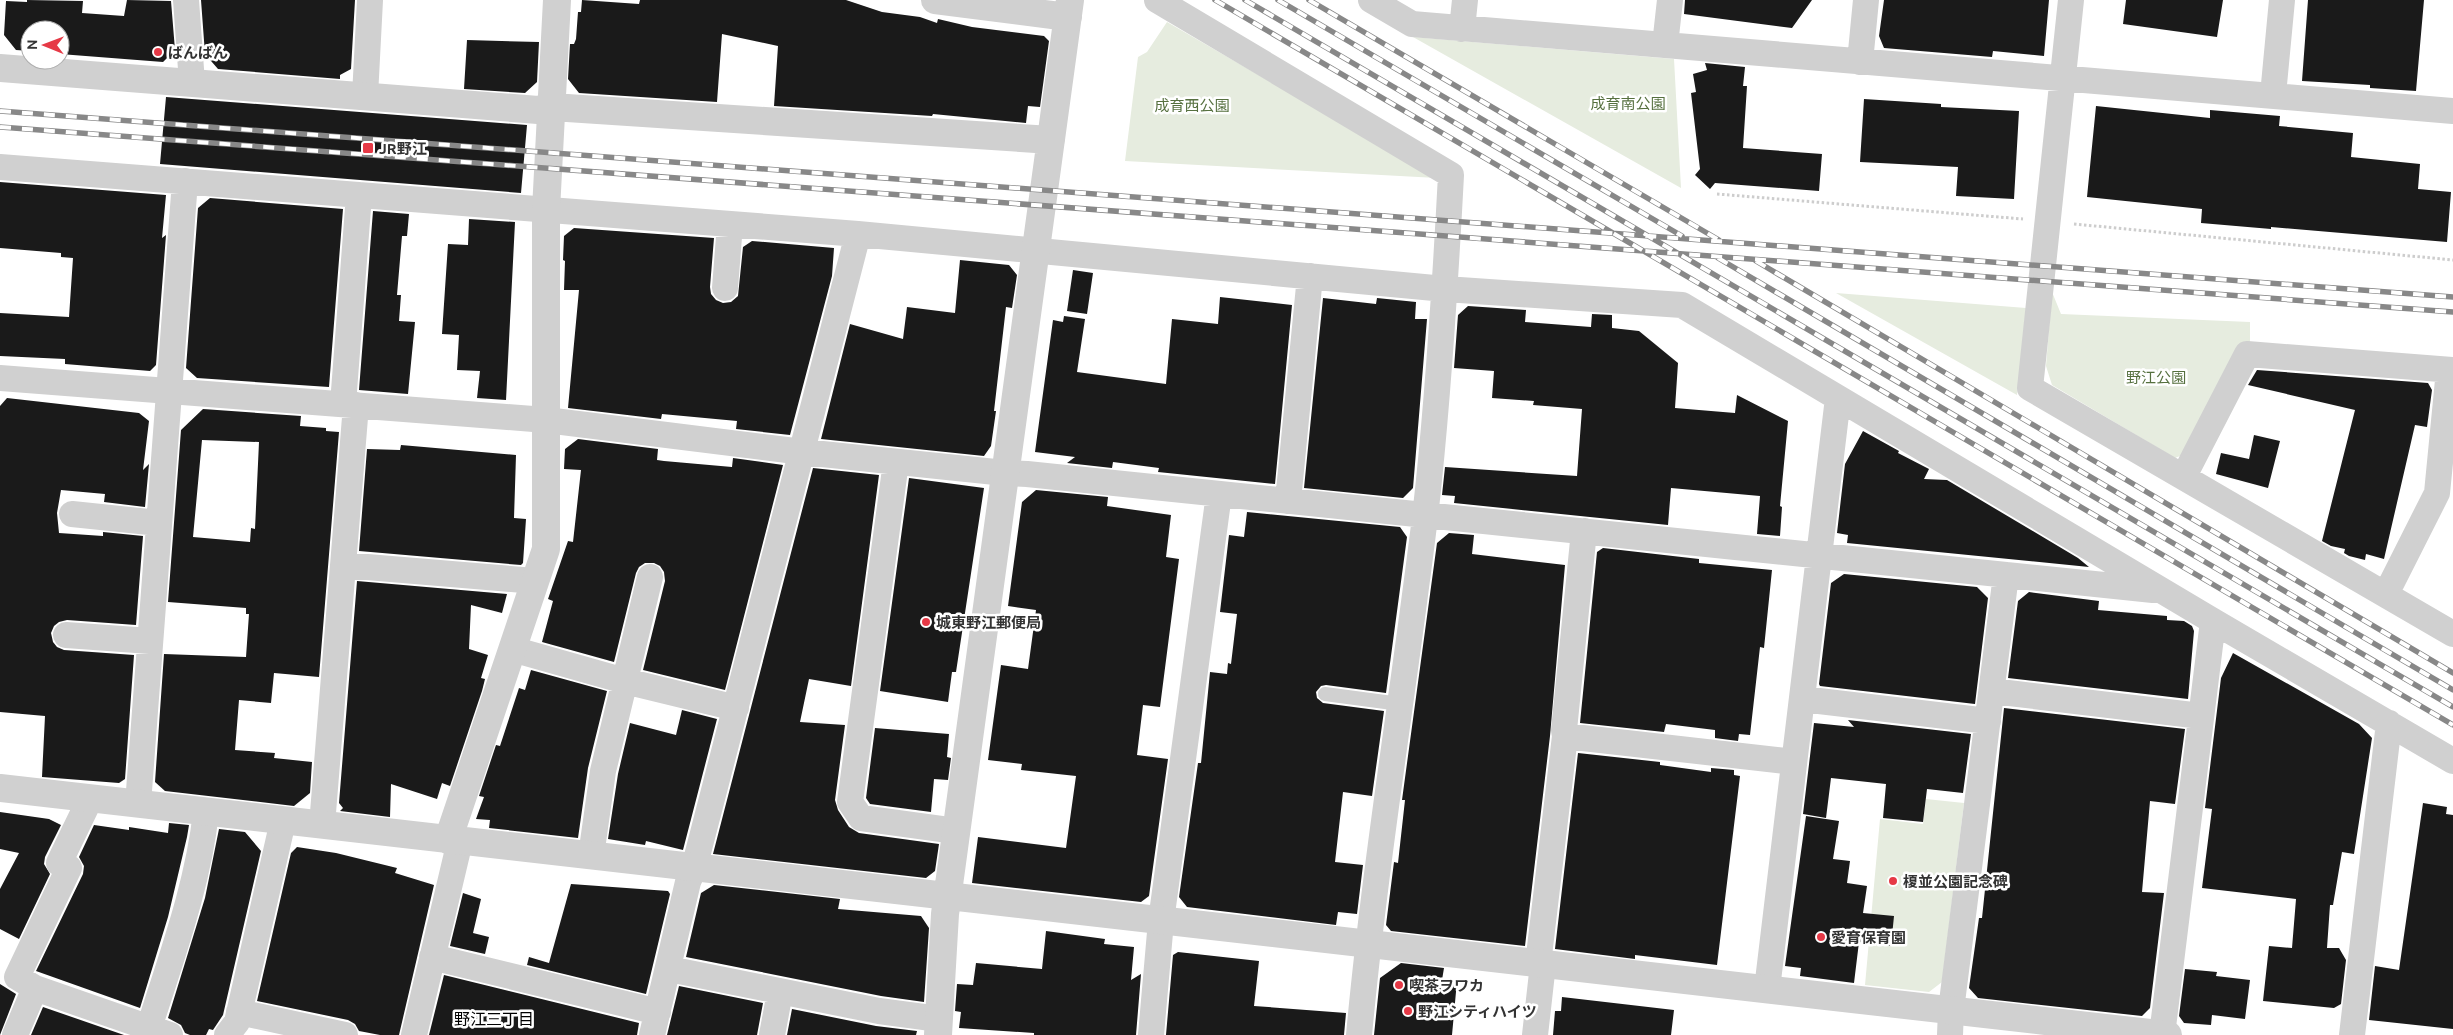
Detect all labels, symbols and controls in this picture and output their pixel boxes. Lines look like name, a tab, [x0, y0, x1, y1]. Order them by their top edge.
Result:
north arrow	[20, 20, 70, 70]
text: N	[24, 39, 40, 50]
place label: ばんばん	[168, 44, 228, 61]
marker: ばんばん	[152, 46, 164, 58]
park label: 成育南公園	[1590, 95, 1666, 112]
park label: 成育西公園	[1154, 97, 1230, 114]
place label: JR野江	[379, 140, 427, 157]
marker: JR野江	[361, 141, 375, 155]
park label: 野江公園	[2126, 369, 2186, 386]
place label: 城東野江郵便局	[936, 614, 1041, 631]
marker: 城東野江郵便局	[920, 616, 932, 628]
place label: 榎並公園記念碑	[1903, 873, 2008, 890]
marker: 榎並公園記念碑	[1887, 875, 1899, 887]
place label: 愛育保育園	[1831, 929, 1906, 946]
marker: 愛育保育園	[1815, 931, 1827, 943]
place label: 喫茶ヲワカ	[1409, 977, 1484, 994]
marker: 喫茶ヲワカ	[1393, 979, 1405, 991]
place label: 野江シティハイツ	[1418, 1003, 1537, 1020]
marker: 野江シティハイツ	[1402, 1005, 1414, 1017]
district label: 野江三丁目	[454, 1010, 534, 1028]

